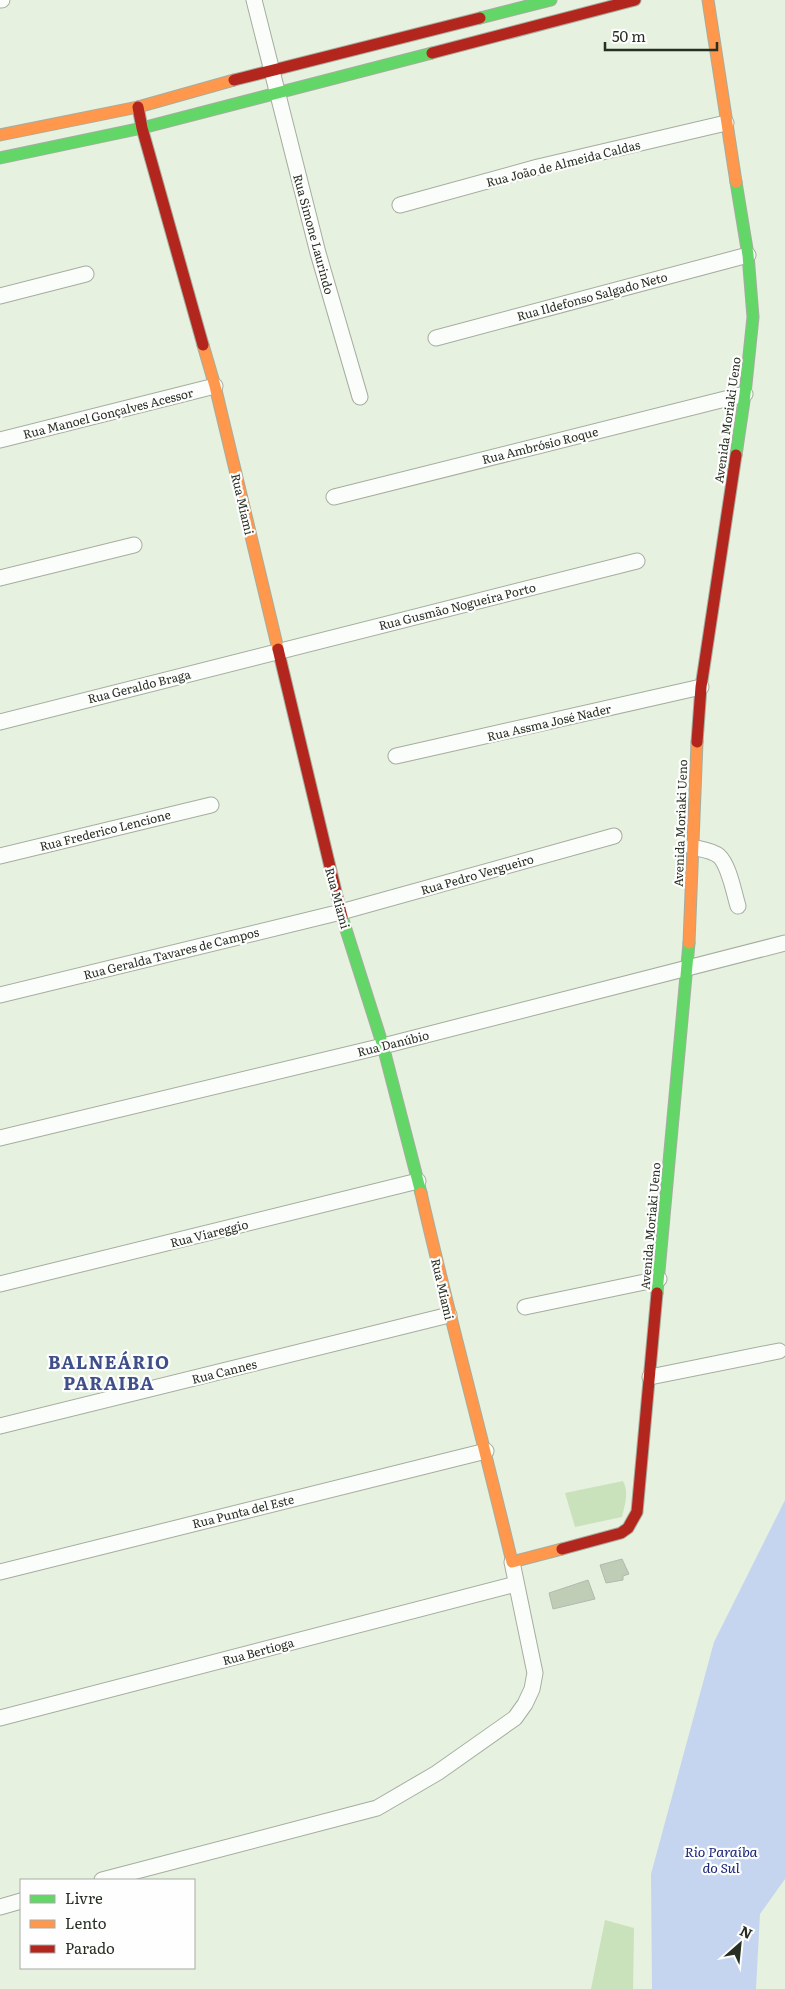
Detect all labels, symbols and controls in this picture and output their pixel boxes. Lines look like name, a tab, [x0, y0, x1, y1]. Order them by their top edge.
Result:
scale bar	[605, 20, 718, 52]
text: 50 m	[612, 24, 646, 47]
street label: Rua João de Almeida Caldas	[484, 135, 642, 191]
street label: Rua Simone Laurindo	[289, 172, 339, 296]
street label: Rua Ildefonso Salgado Neto	[515, 267, 669, 325]
street label: Avenida Moriaki Ueno	[709, 356, 745, 484]
street label: Rua Manoel Gonçalves Acessor	[21, 383, 195, 443]
street label: Rua Ambrósio Roque	[480, 422, 600, 468]
street label: Rua Miami	[227, 472, 259, 536]
street label: Rua Gusmão Nogueira Porto	[377, 578, 537, 634]
street label: Rua Geraldo Braga	[86, 664, 193, 708]
street label: Rua Assma José Nader	[485, 699, 613, 745]
street label: Avenida Moriaki Ueno	[669, 759, 691, 887]
street label: Rua Frederico Lencione	[38, 805, 172, 855]
street label: Rua Pedro Vergueiro	[418, 849, 536, 899]
street label: Rua Miami	[321, 865, 355, 931]
street label: Rua Geralda Tavares de Campos	[81, 922, 261, 984]
street label: Rua Danúbio	[355, 1025, 431, 1061]
street label: Avenida Moriaki Ueno	[635, 1162, 665, 1290]
street label: Rua Viareggio	[168, 1215, 250, 1251]
street label: Rua Miami	[427, 1257, 459, 1321]
district label: BALNEÁRIO PARAIBA	[48, 1348, 170, 1396]
street label: Rua Cannes	[190, 1354, 259, 1388]
street label: Rua Punta del Este	[190, 1490, 296, 1532]
street label: Rua Bertioga	[220, 1633, 296, 1669]
water label: Rio Paraíba do Sul	[684, 1841, 758, 1877]
legend	[20, 1879, 195, 1969]
text: Livre	[65, 1886, 103, 1909]
text: Lento	[65, 1911, 107, 1934]
north arrow	[715, 1919, 765, 1969]
text: N	[737, 1920, 756, 1943]
text: Parado	[65, 1936, 115, 1959]

